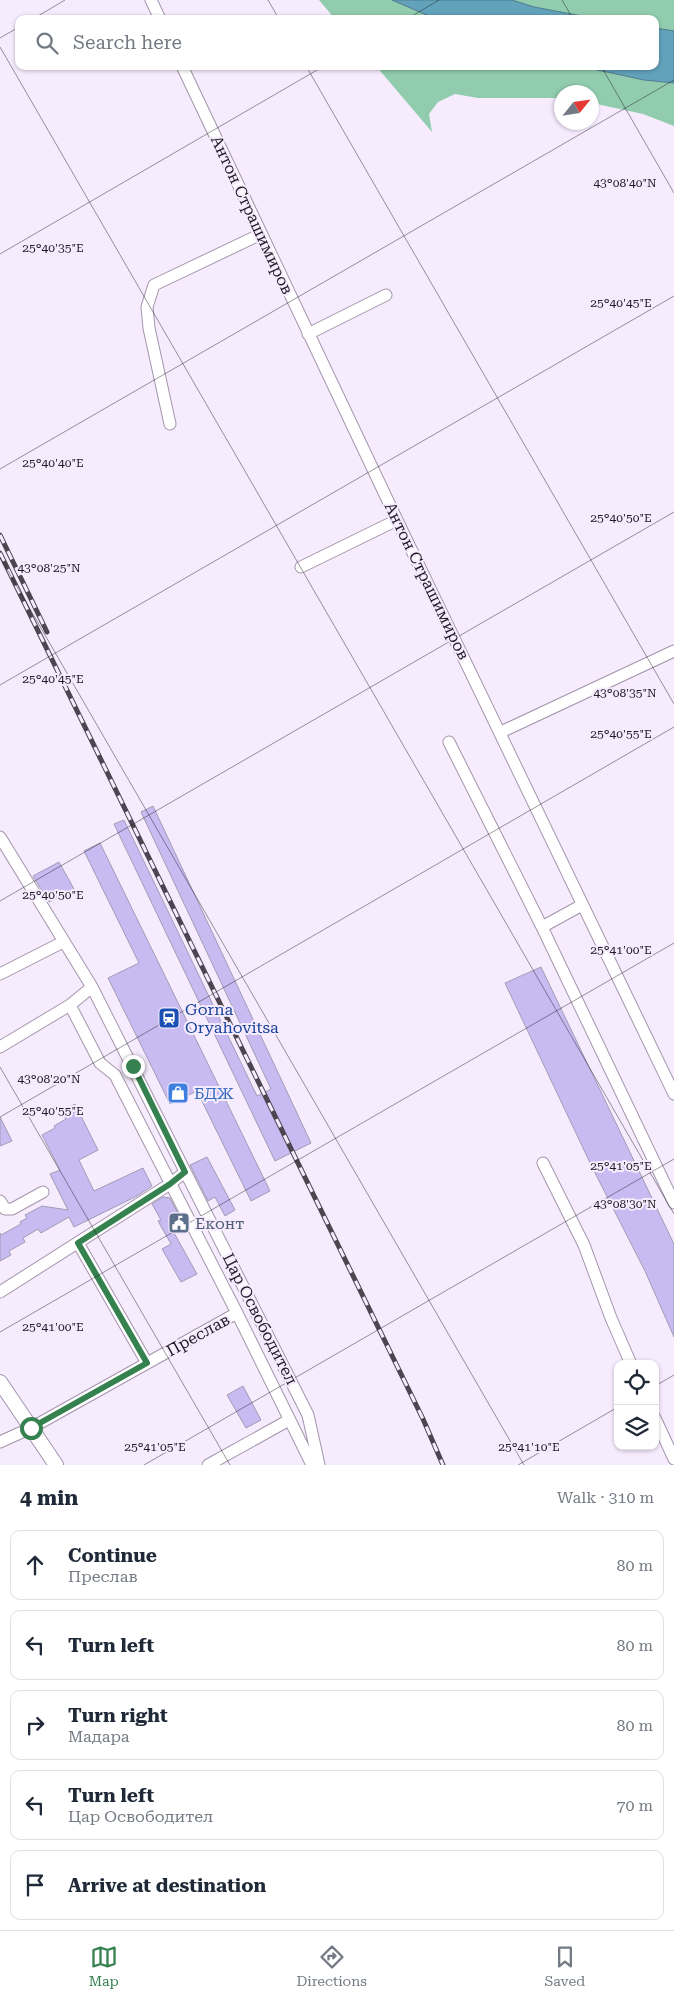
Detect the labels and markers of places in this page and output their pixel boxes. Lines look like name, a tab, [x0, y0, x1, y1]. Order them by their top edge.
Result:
place label: Gorna Oryahovitsa	[185, 1000, 279, 1037]
station icon: Gorna Oryahovitsa	[157, 1006, 181, 1030]
shop icon: БДЖ	[166, 1081, 190, 1105]
place label: БДЖ	[194, 1084, 234, 1103]
public building icon: Еконт	[167, 1211, 191, 1235]
place label: Еконт	[195, 1214, 244, 1233]

